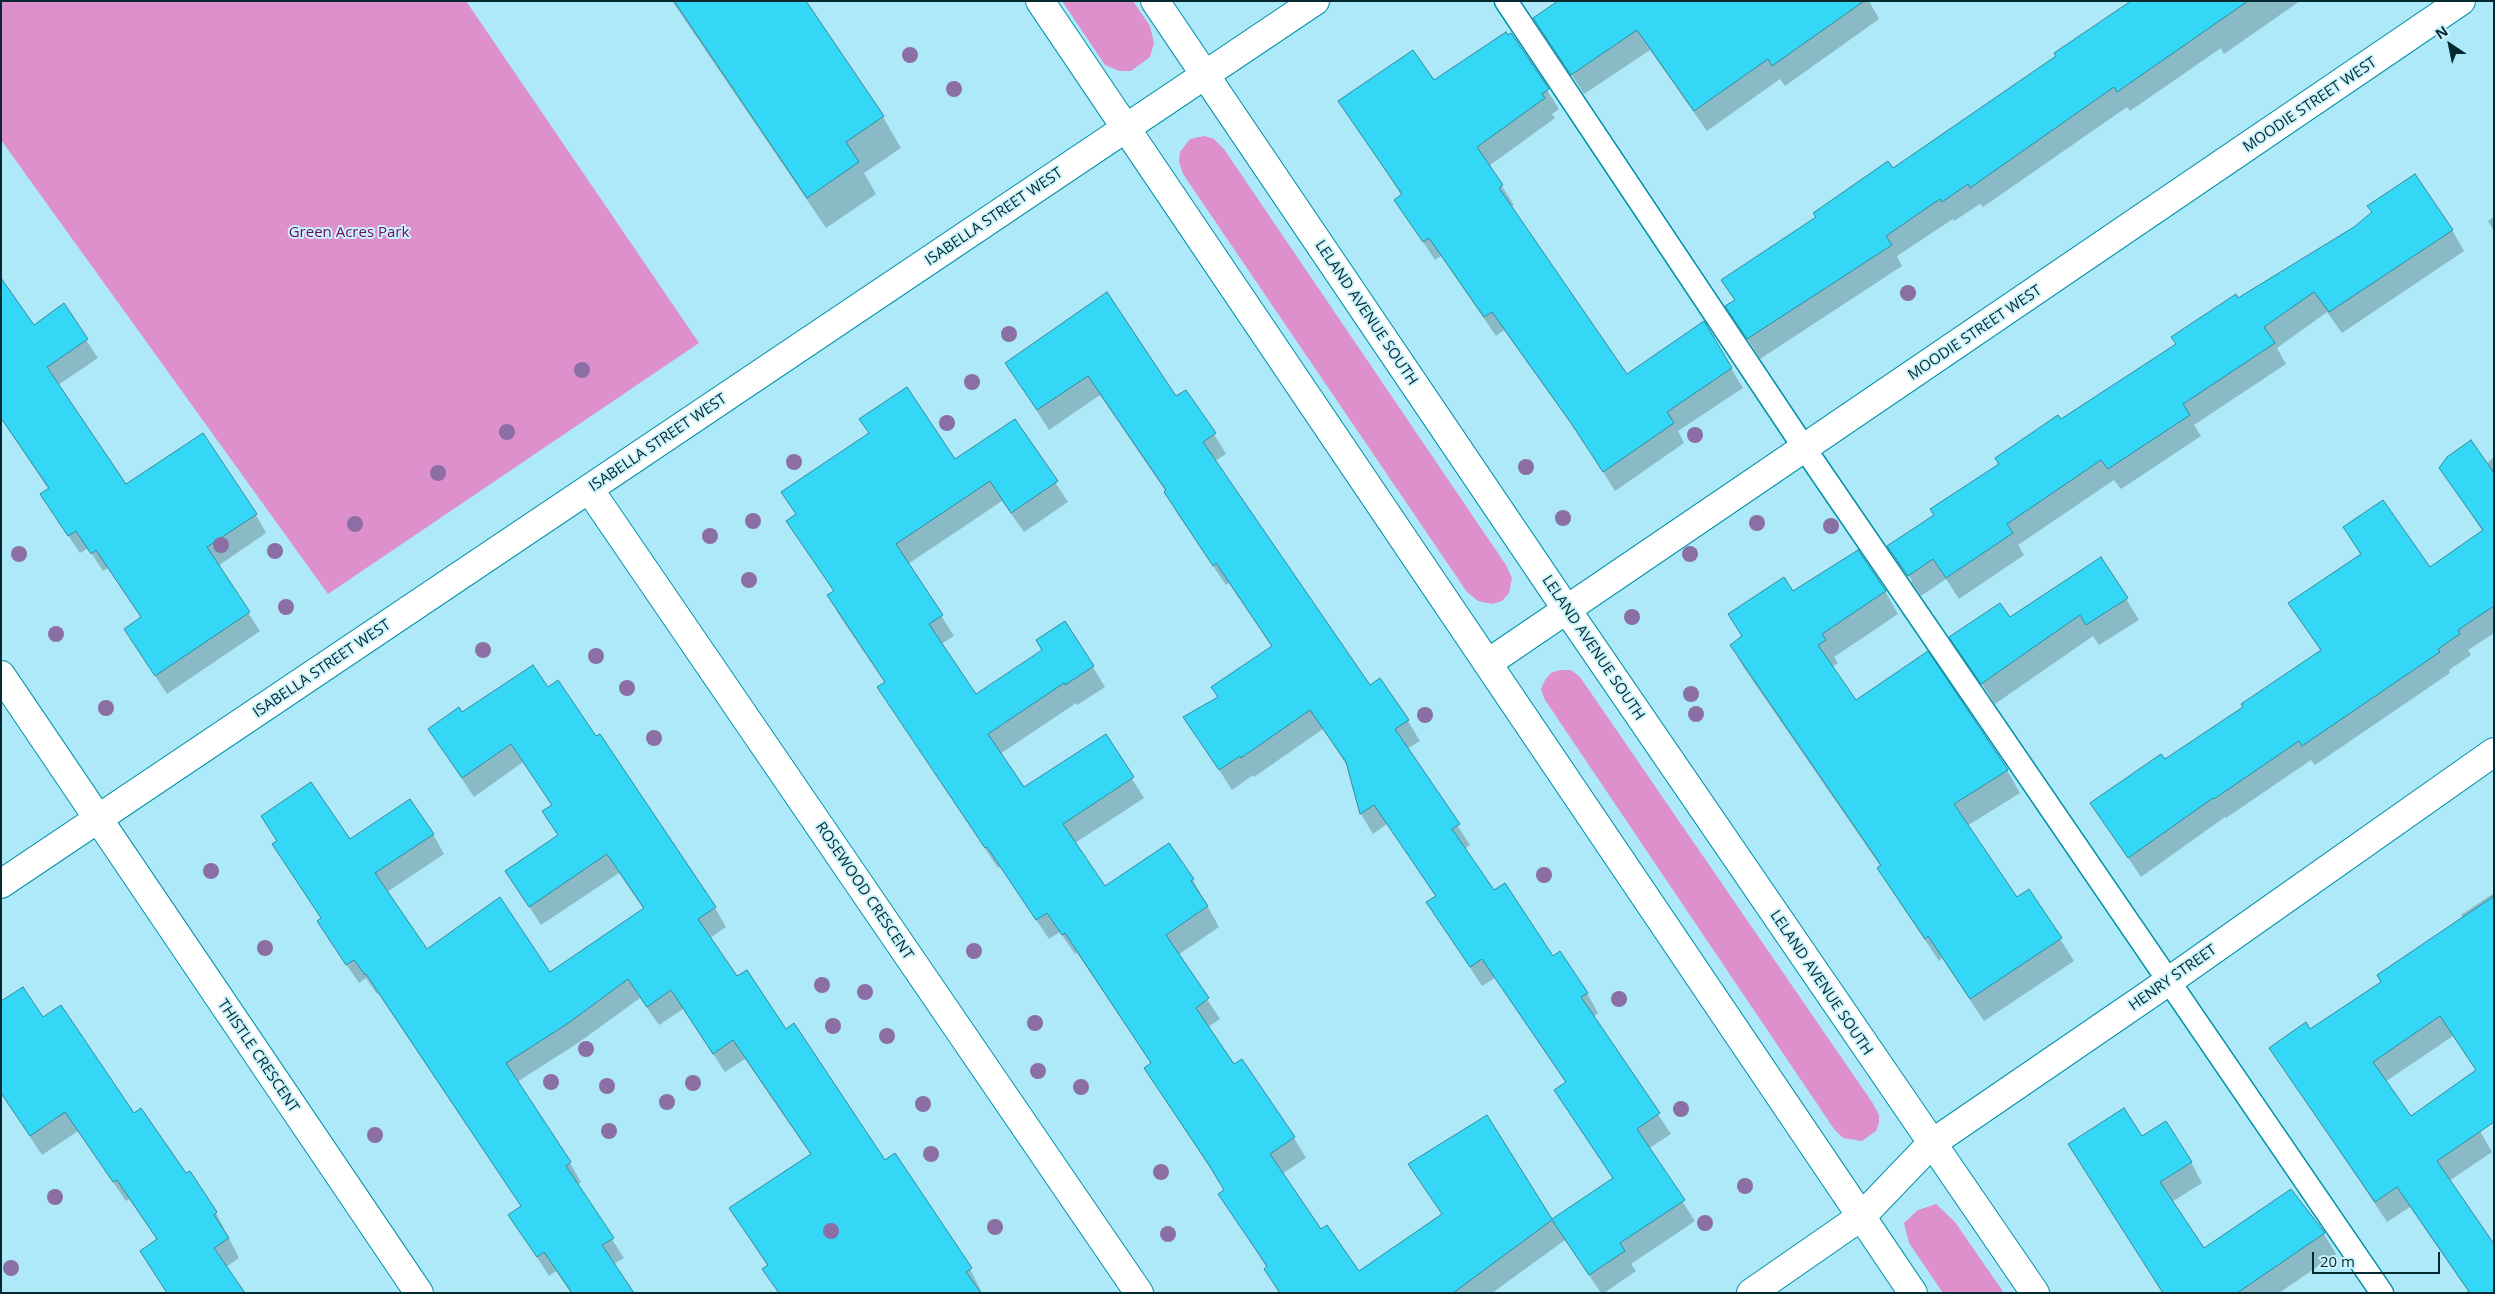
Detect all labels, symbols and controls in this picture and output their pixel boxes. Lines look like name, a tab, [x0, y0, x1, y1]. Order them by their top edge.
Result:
north arrow	[2425, 20, 2475, 70]
text: N	[2431, 21, 2451, 43]
street label: MOODIE STREET WEST	[2240, 54, 2380, 156]
street label: ISABELLA STREET WEST	[922, 164, 1066, 270]
park label: Green Acres Park	[289, 224, 409, 242]
street label: LELAND AVENUE SOUTH	[1311, 237, 1421, 389]
street label: MOODIE STREET WEST	[1905, 282, 2045, 384]
street label: ISABELLA STREET WEST	[586, 390, 730, 496]
street label: LELAND AVENUE SOUTH	[1538, 572, 1648, 724]
street label: ISABELLA STREET WEST	[250, 616, 394, 722]
street label: ROSEWOOD CRESCENT	[811, 819, 917, 963]
street label: LELAND AVENUE SOUTH	[1766, 907, 1876, 1059]
street label: HENRY STREET	[2126, 941, 2220, 1015]
street label: THISTLE CRESCENT	[213, 996, 303, 1116]
scale bar	[2315, 1242, 2442, 1274]
text: 20 m	[2320, 1251, 2355, 1271]

